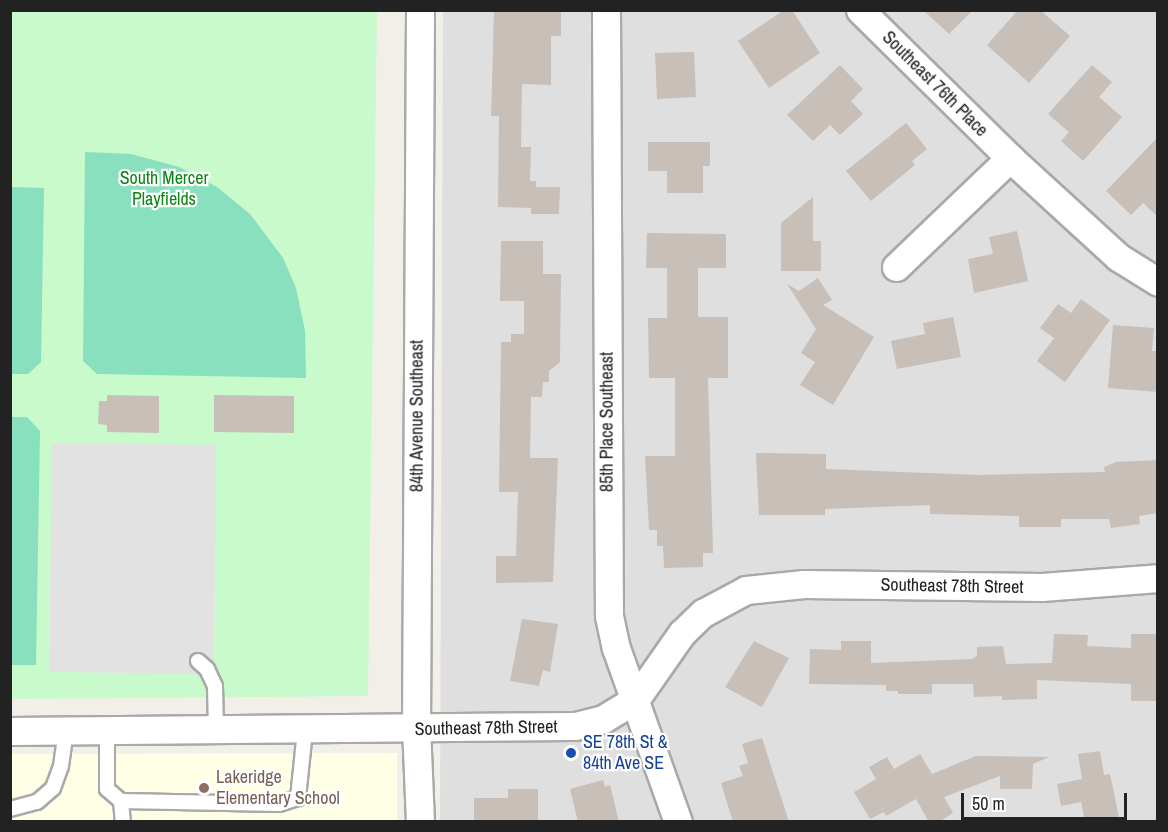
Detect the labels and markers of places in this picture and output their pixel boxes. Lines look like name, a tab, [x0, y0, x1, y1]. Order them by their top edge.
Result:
place label: SE 78th St & 84th Ave SE	[583, 732, 668, 774]
marker: SE 78th St & 84th Ave SE	[564, 746, 578, 760]
place label: Lakeridge Elementary School	[216, 767, 340, 810]
marker: Lakeridge Elementary School	[197, 781, 211, 795]

